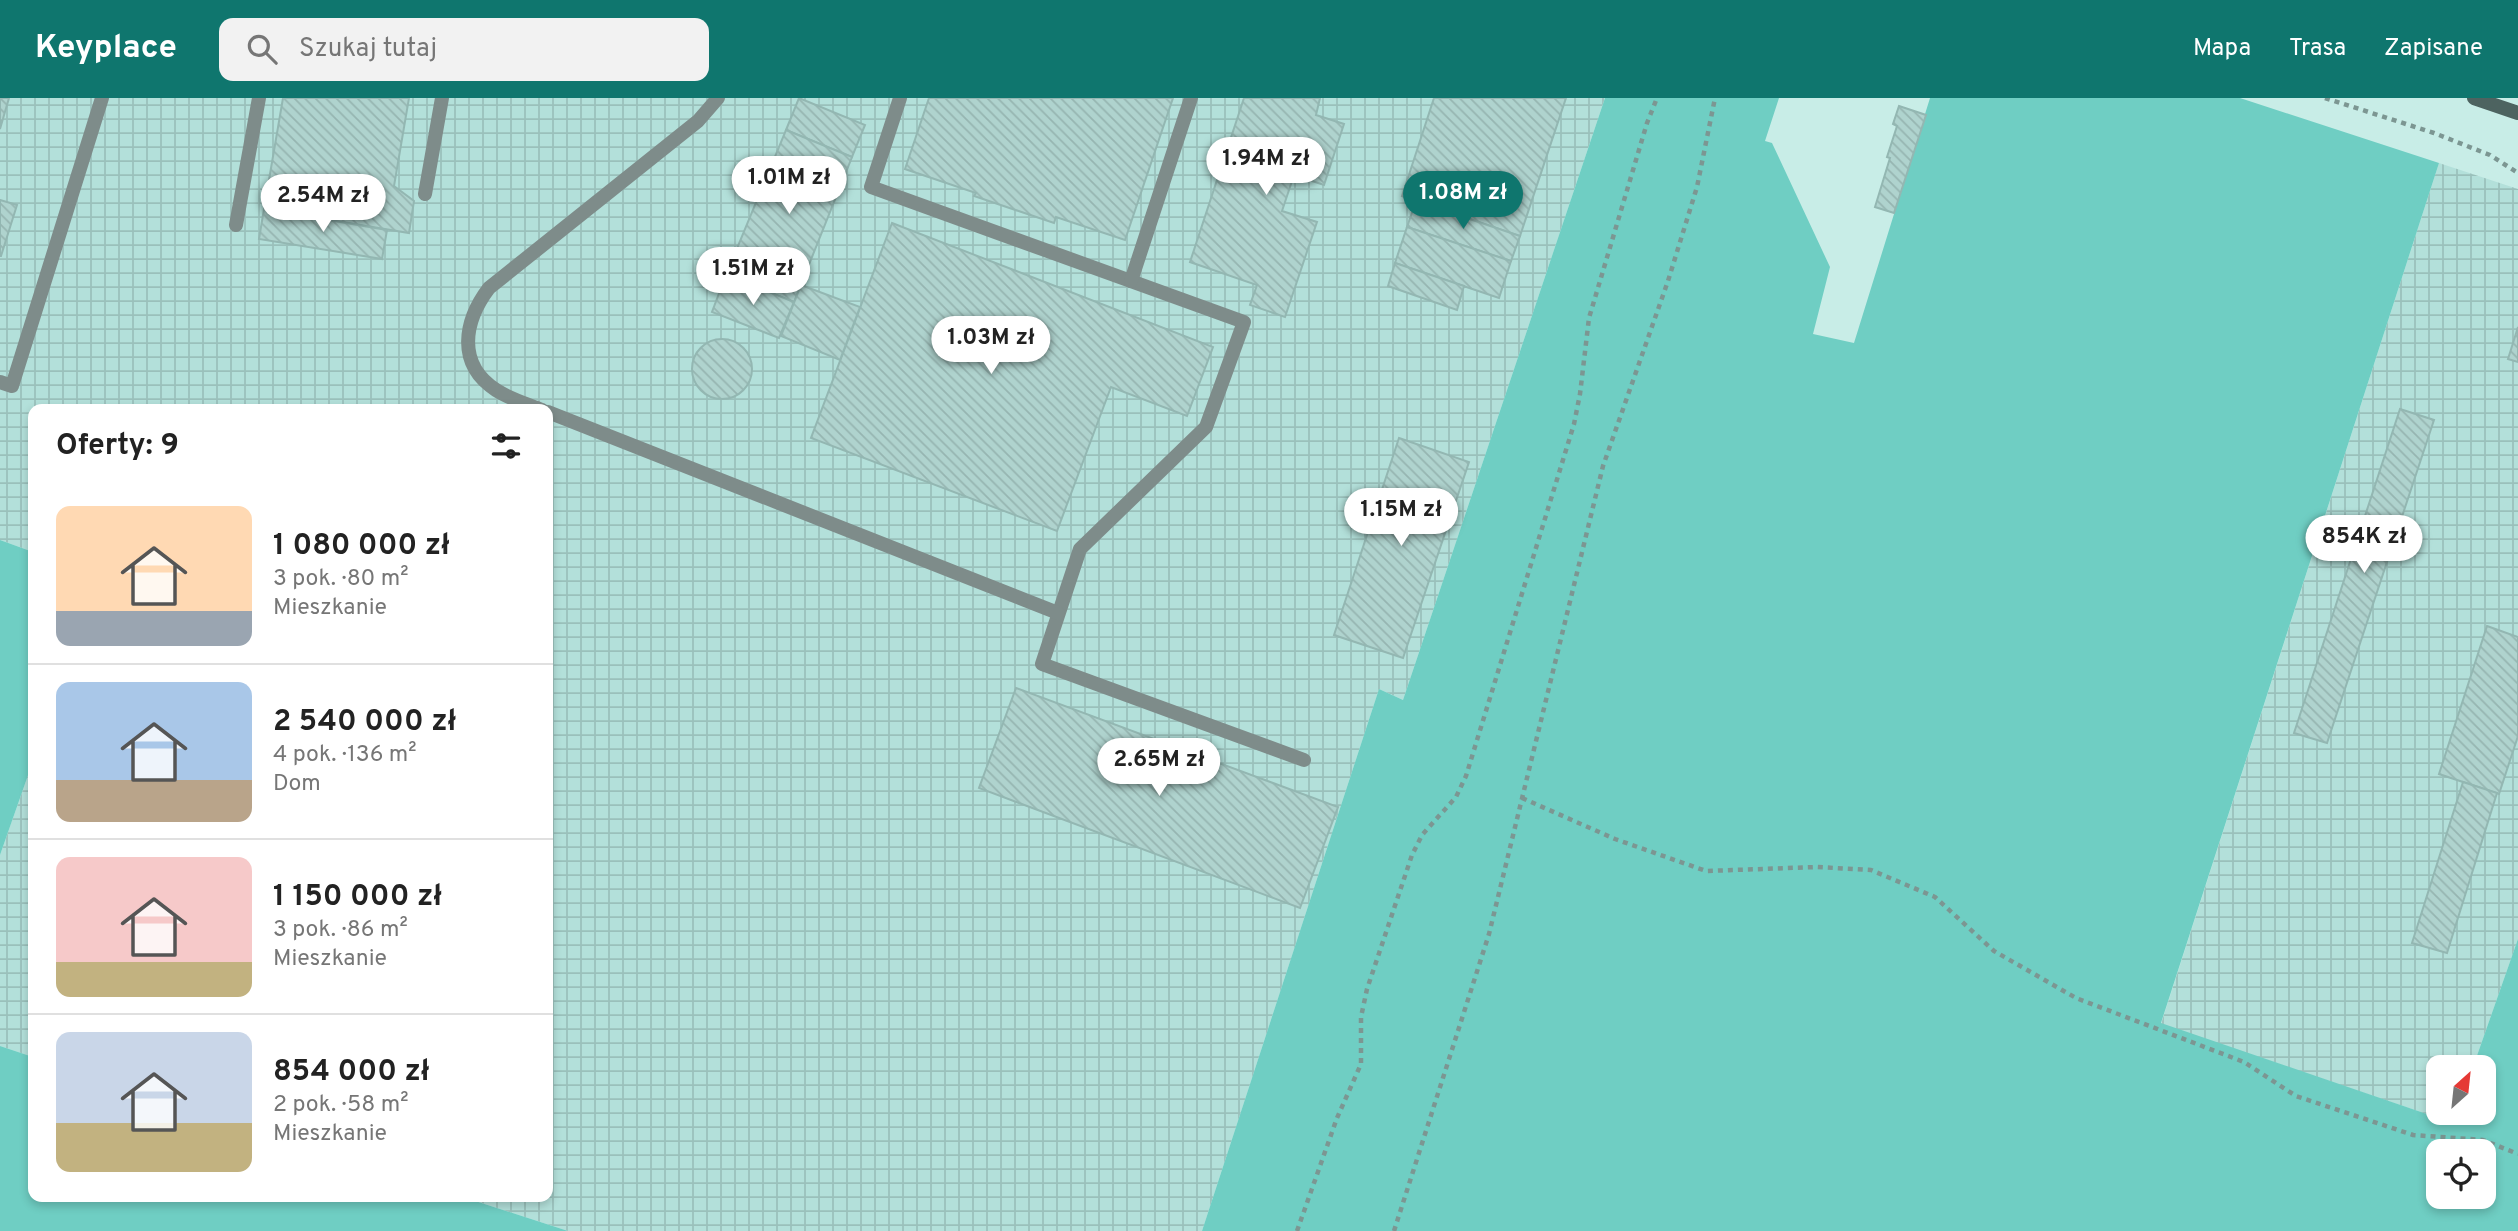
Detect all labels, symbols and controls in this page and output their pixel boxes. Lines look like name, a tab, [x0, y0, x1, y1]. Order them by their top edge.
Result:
search box	[219, 18, 709, 81]
text: Keyplace	[35, 28, 177, 70]
icon: search	[243, 30, 281, 68]
text: Szukaj tutaj	[299, 33, 437, 66]
text: Mapa	[2193, 34, 2251, 64]
text: Trasa	[2289, 34, 2346, 64]
text: Zapisane	[2384, 34, 2483, 64]
pin: 1.94M zł	[1194, 138, 1338, 197]
text: 1.94M zł	[1222, 145, 1310, 174]
pin: 1.01M zł	[717, 156, 861, 216]
text: 1.01M zł	[748, 164, 830, 193]
pin: 1.08M zł	[1391, 172, 1535, 231]
pin: 2.54M zł	[251, 174, 395, 234]
text: 1.08M zł	[1419, 179, 1507, 208]
text: 2.54M zł	[277, 182, 369, 211]
pin: 1.51M zł	[681, 248, 825, 307]
text: 1.51M zł	[712, 255, 794, 284]
pin: 1.03M zł	[919, 316, 1063, 376]
text: 1.03M zł	[947, 324, 1035, 353]
icon: filters	[487, 427, 525, 465]
text: Oferty: 9	[56, 428, 179, 465]
pin: 1.15M zł	[1329, 489, 1473, 548]
text: 1.15M zł	[1360, 496, 1442, 525]
pin: 854K zł	[2299, 516, 2429, 575]
text: 854K zł	[2322, 523, 2406, 552]
text: 1 080 000 zł	[273, 528, 450, 565]
icon: home	[112, 534, 196, 618]
text: 3 pok. · 80 m²	[273, 565, 409, 594]
text: Mieszkanie	[273, 594, 387, 623]
text: 2 540 000 zł	[273, 704, 456, 741]
icon: home	[112, 710, 196, 794]
pin: 2.65M zł	[1087, 738, 1231, 798]
text: 4 pok. · 136 m²	[273, 741, 417, 770]
text: 2.65M zł	[1113, 746, 1205, 775]
text: Dom	[273, 770, 321, 799]
text: 1 150 000 zł	[273, 879, 442, 916]
icon: home	[112, 885, 196, 969]
text: 3 pok. · 86 m²	[273, 916, 408, 945]
text: Mieszkanie	[273, 945, 387, 974]
text: 854 000 zł	[273, 1054, 430, 1091]
north arrow	[2426, 1055, 2496, 1125]
map controls	[2426, 1055, 2496, 1209]
icon: home	[112, 1060, 196, 1144]
text: 2 pok. · 58 m²	[273, 1091, 409, 1120]
text: Mieszkanie	[273, 1120, 387, 1149]
button: locate	[2426, 1139, 2496, 1209]

